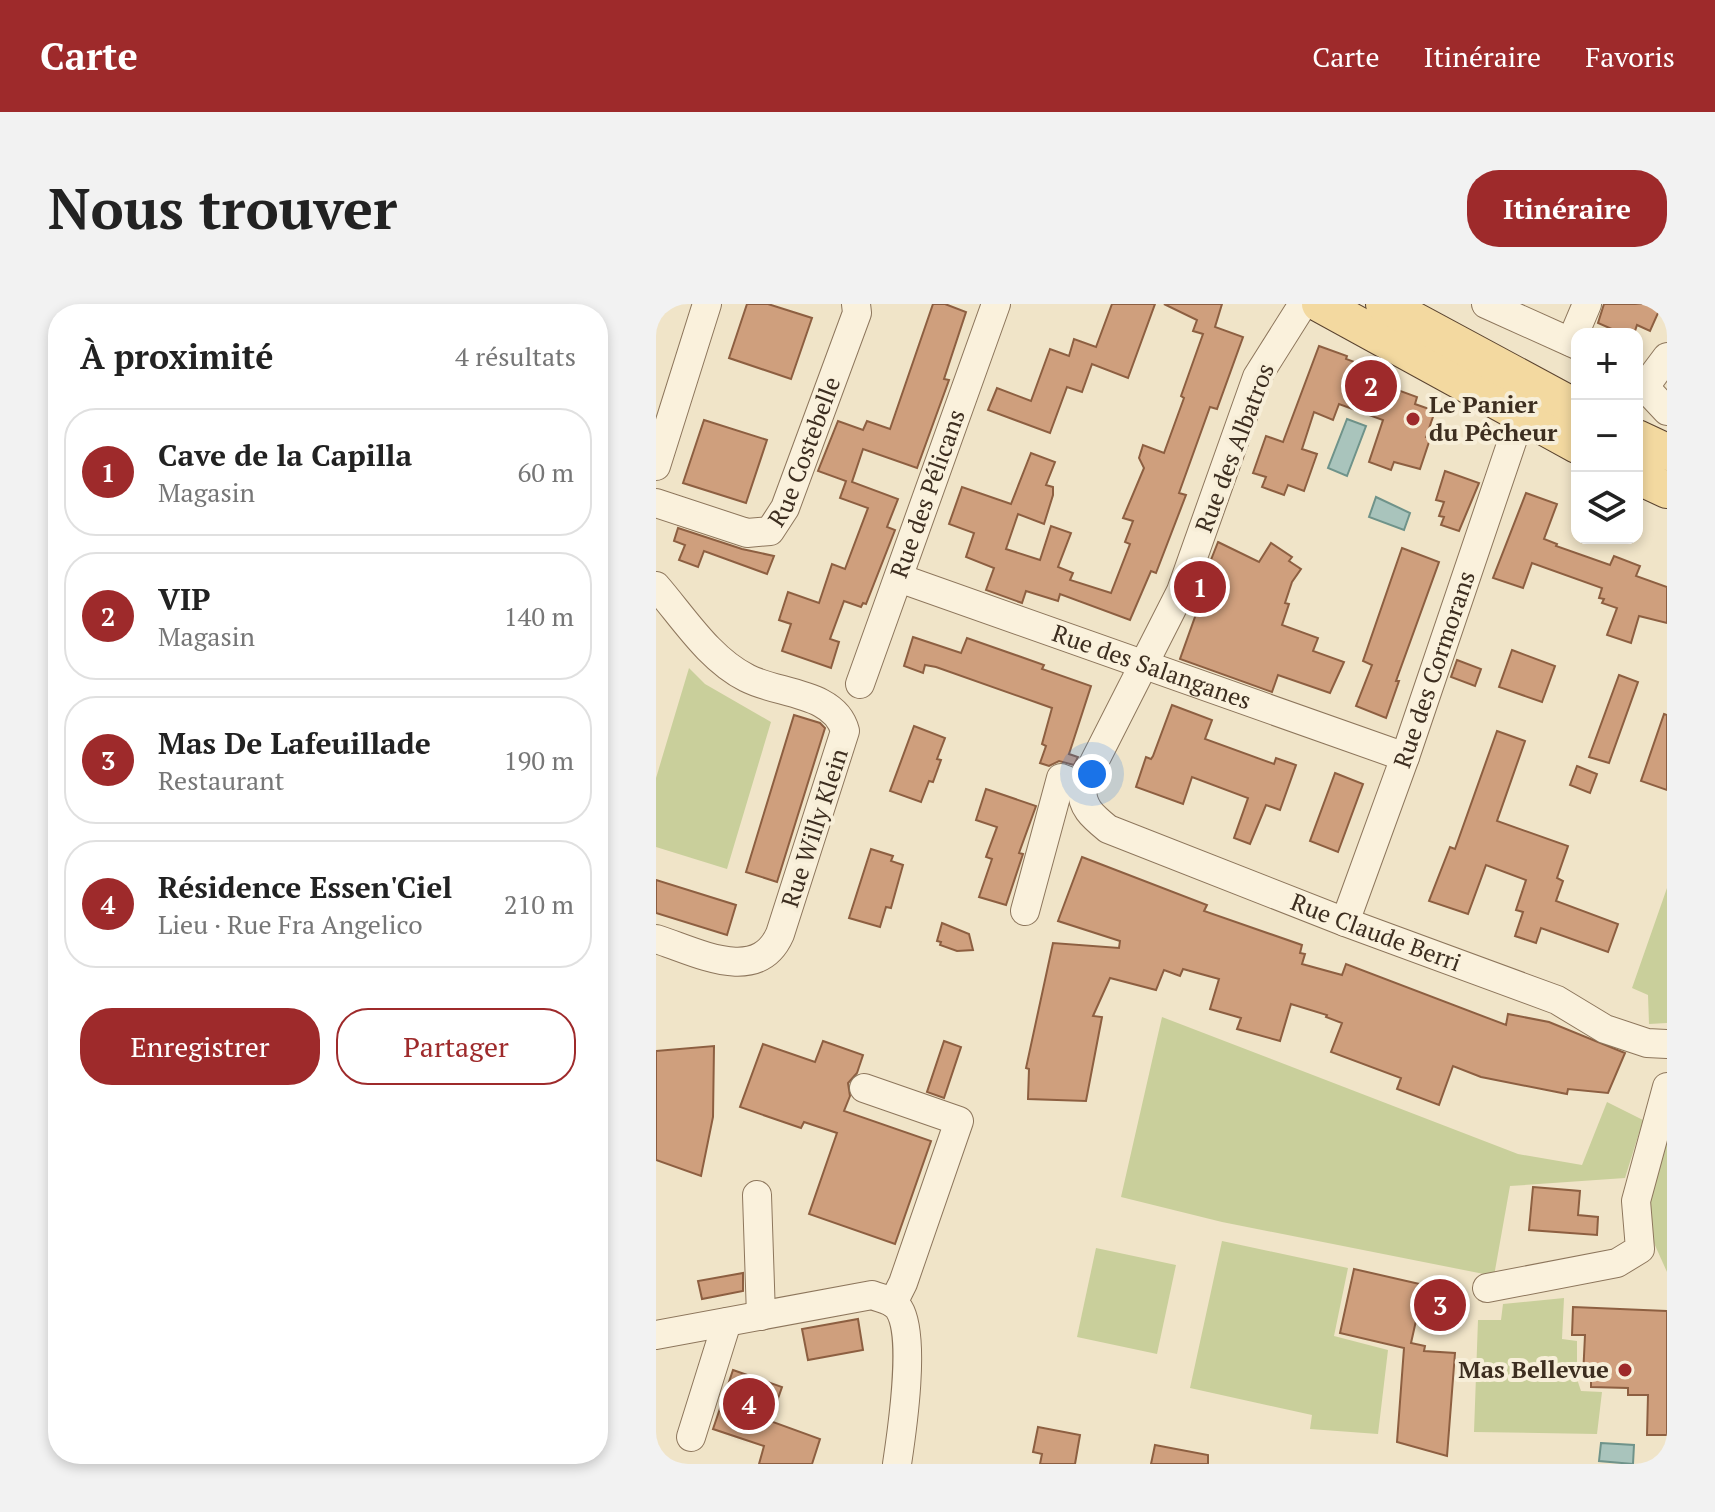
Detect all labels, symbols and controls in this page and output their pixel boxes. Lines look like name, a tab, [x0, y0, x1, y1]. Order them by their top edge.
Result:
text: Carte	[40, 31, 138, 81]
text: Carte	[1312, 38, 1380, 75]
text: Itinéraire	[1424, 38, 1541, 75]
text: Favoris	[1585, 38, 1675, 75]
button: Itinéraire	[1467, 170, 1667, 247]
text: Nous trouver	[48, 171, 397, 245]
map controls	[1571, 328, 1643, 544]
button: +	[1571, 328, 1643, 400]
text: À proximité	[80, 334, 274, 379]
text: 4 résultats	[455, 339, 576, 373]
pin: 2	[1345, 356, 1397, 416]
street label: Rue des Albatros	[1187, 358, 1281, 537]
street label: Rue Costebelle	[760, 372, 847, 533]
place label: Le Panier du Pêcheur	[1429, 388, 1558, 448]
button: −	[1571, 400, 1643, 472]
street label: Rue des Pélicans	[882, 405, 972, 582]
marker: Le Panier du Pêcheur	[1404, 410, 1422, 428]
text: Cave de la Capilla	[158, 435, 412, 475]
text: 1	[101, 455, 115, 489]
text: 60 m	[518, 455, 574, 489]
button: layers	[1571, 472, 1643, 544]
text: Magasin	[158, 475, 255, 509]
pin: 1	[1174, 557, 1226, 617]
street label: Rue des Cormorans	[1385, 566, 1482, 772]
text: VIP	[158, 579, 210, 619]
text: 2	[101, 599, 115, 633]
text: 140 m	[504, 599, 574, 633]
street label: Rue des Salanganes	[1048, 617, 1256, 716]
text: Magasin	[158, 619, 255, 653]
text: Mas De Lafeuillade	[158, 723, 431, 763]
text: 3	[101, 743, 115, 777]
text: 190 m	[504, 743, 574, 777]
street label: Rue Willy Klein	[773, 744, 855, 911]
your location	[1072, 754, 1112, 794]
text: Restaurant	[158, 763, 284, 797]
text: Résidence Essen'Ciel	[158, 867, 452, 907]
street label: Rue Claude Berri	[1286, 885, 1466, 978]
text: 4	[101, 887, 115, 921]
text: 210 m	[504, 887, 574, 921]
text: Lieu · Rue Fra Angelico	[158, 907, 423, 941]
button: Enregistrer	[80, 1008, 320, 1085]
button: Partager	[336, 1008, 576, 1085]
pin: 3	[1414, 1275, 1466, 1335]
place label: Mas Bellevue	[1458, 1353, 1609, 1385]
marker: Mas Bellevue	[1616, 1361, 1634, 1379]
pin: 4	[723, 1374, 775, 1434]

